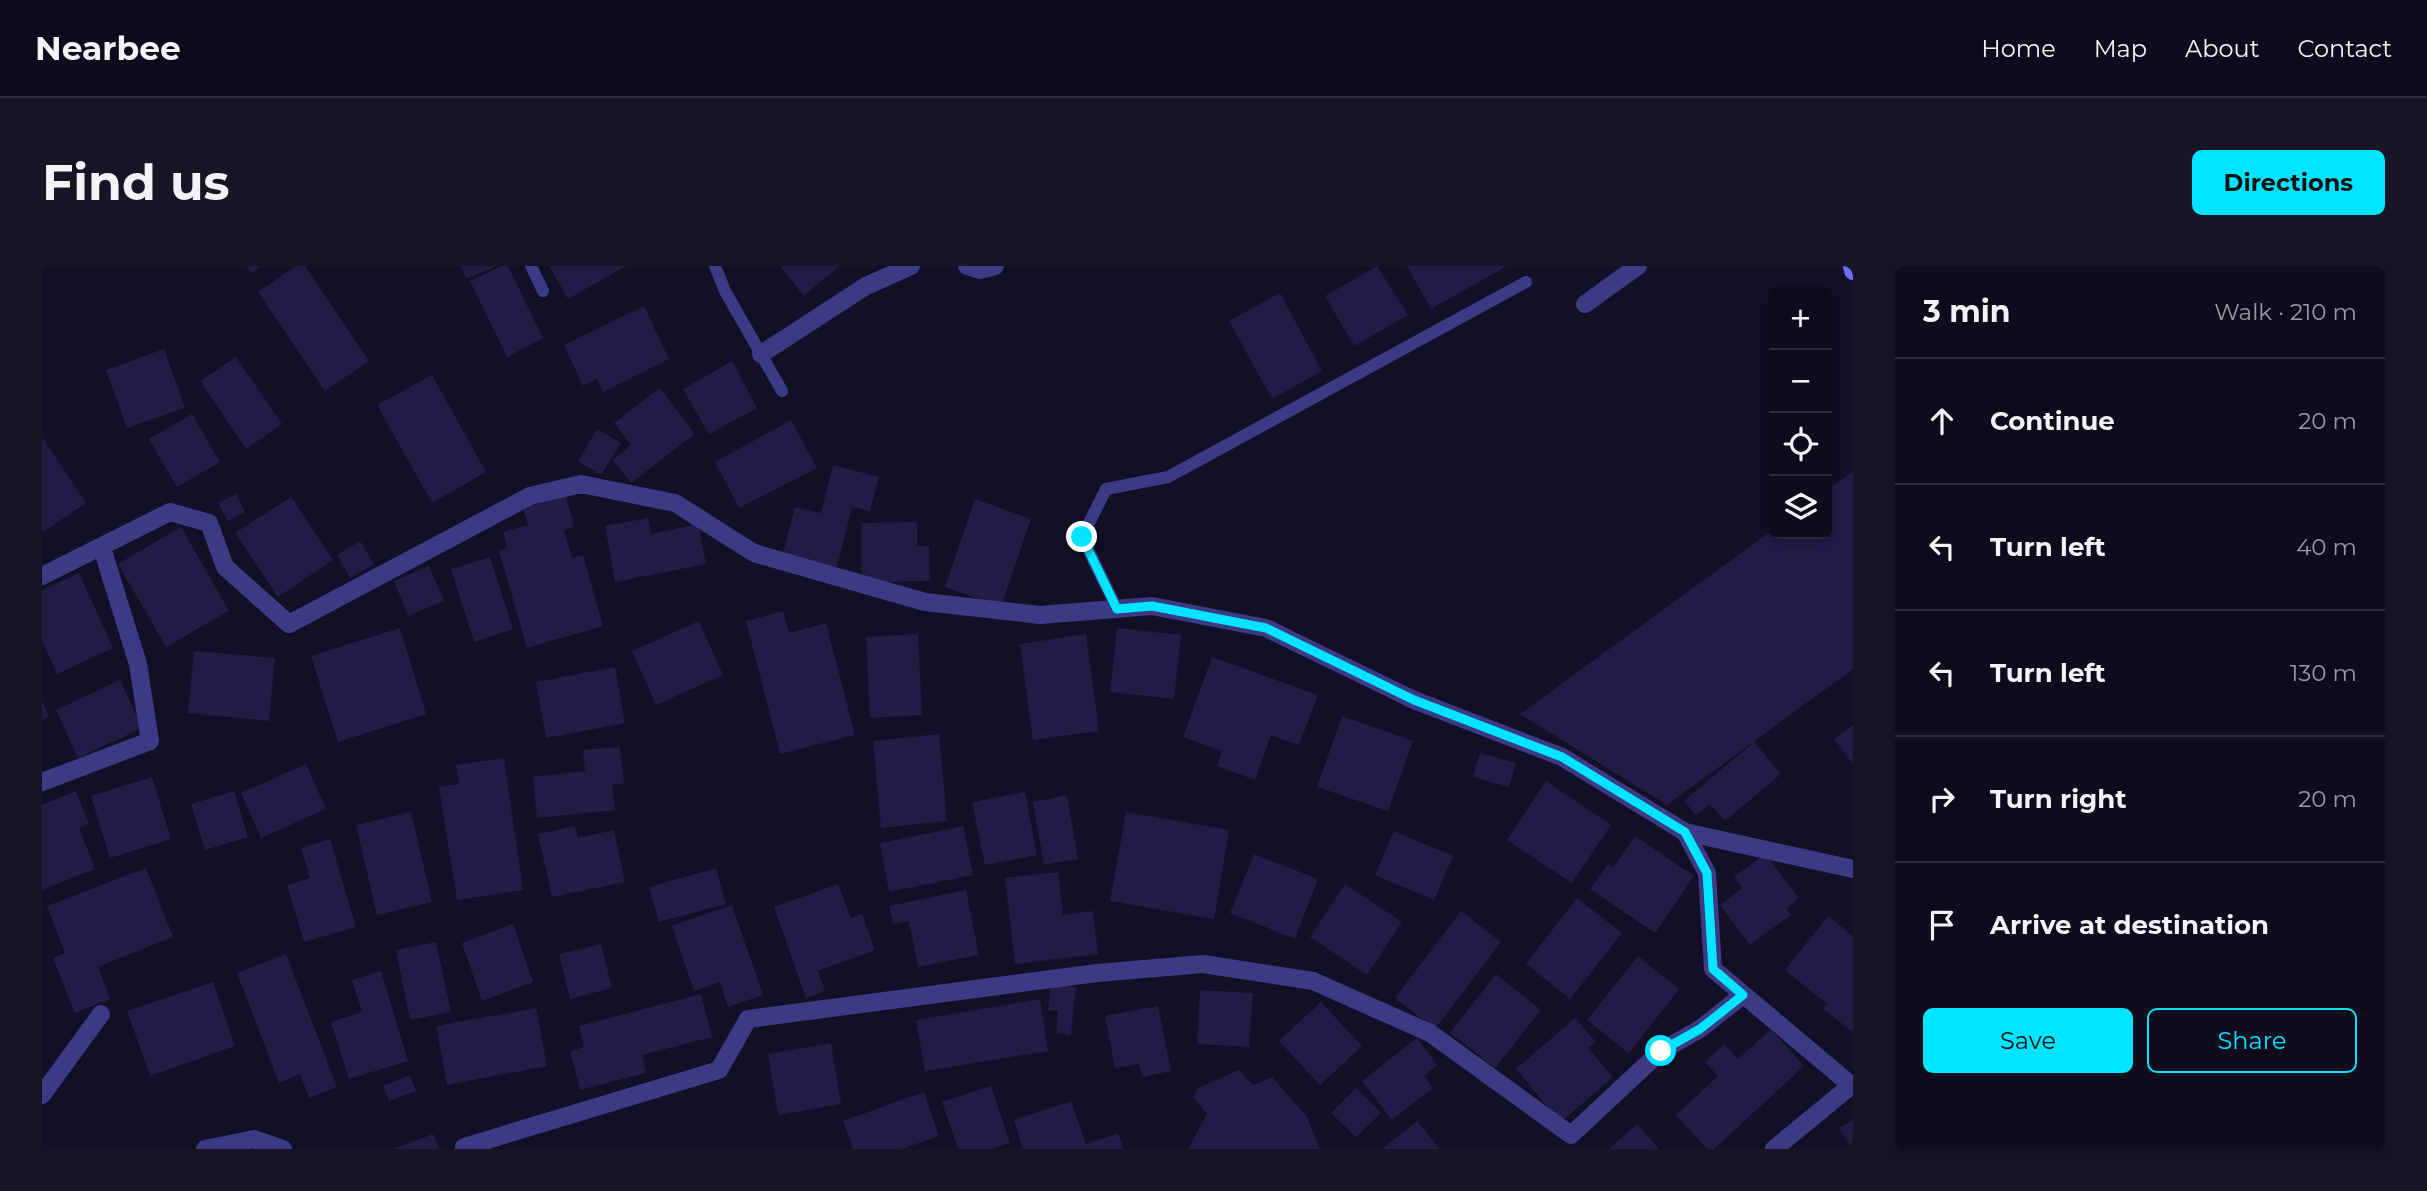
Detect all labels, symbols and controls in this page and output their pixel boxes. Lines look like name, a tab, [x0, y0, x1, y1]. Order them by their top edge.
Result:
text: Nearbee	[35, 28, 181, 68]
text: Home	[1981, 34, 2056, 63]
text: Map	[2094, 34, 2147, 63]
text: About	[2185, 34, 2259, 63]
text: Contact	[2297, 34, 2392, 63]
button: Directions	[2192, 150, 2385, 215]
text: Find us	[42, 153, 230, 212]
map controls	[1769, 287, 1832, 539]
button: +	[1769, 287, 1832, 350]
text: 3 min	[1923, 293, 2010, 330]
text: Walk · 210 m	[2214, 298, 2357, 326]
button: −	[1769, 350, 1832, 413]
icon: ahead	[1923, 402, 1961, 440]
text: Continue	[1990, 405, 2115, 437]
text: 20 m	[2298, 407, 2357, 435]
button: locate	[1769, 413, 1832, 476]
button: layers	[1769, 476, 1832, 539]
route end	[1066, 521, 1097, 552]
icon: left	[1923, 528, 1961, 566]
text: Turn left	[1990, 531, 2106, 563]
text: 40 m	[2296, 533, 2357, 561]
icon: left	[1923, 654, 1961, 692]
text: Turn left	[1990, 657, 2106, 689]
text: 130 m	[2290, 659, 2357, 687]
icon: right	[1923, 780, 1961, 818]
text: Turn right	[1990, 783, 2126, 815]
text: 20 m	[2298, 785, 2357, 813]
icon: arrive	[1923, 906, 1961, 944]
text: Arrive at destination	[1990, 909, 2269, 941]
button: Save	[1923, 1008, 2133, 1073]
button: Share	[2147, 1008, 2357, 1073]
route start	[1645, 1035, 1676, 1066]

